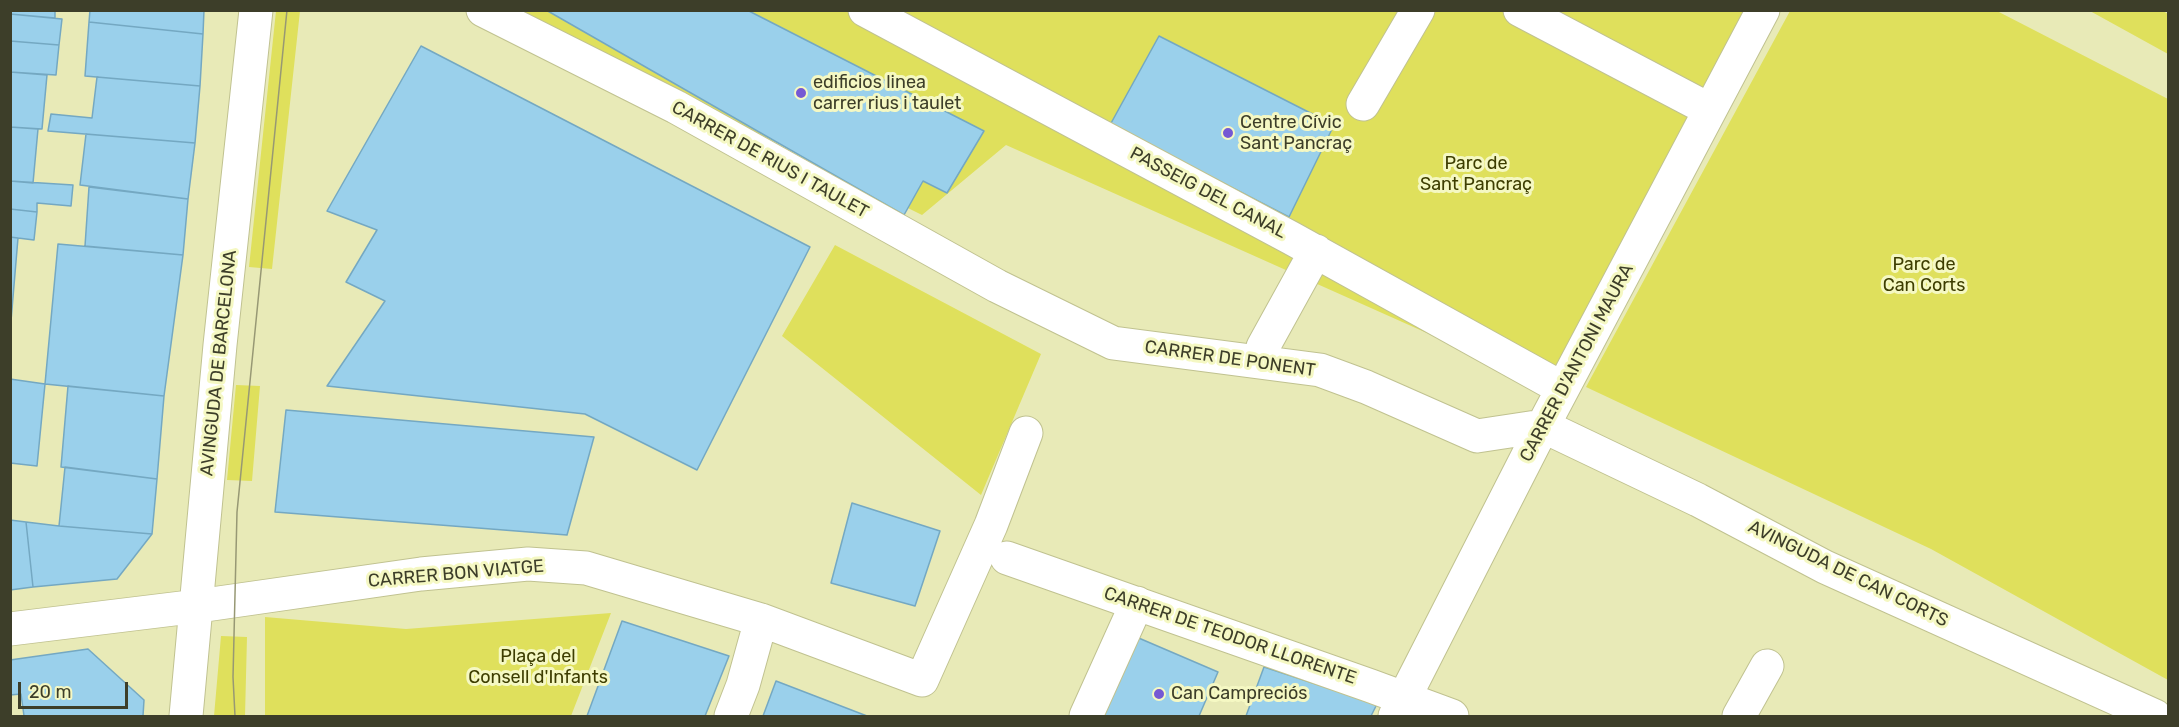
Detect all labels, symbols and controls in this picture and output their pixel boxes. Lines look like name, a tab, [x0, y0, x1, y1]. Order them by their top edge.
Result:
place label: edificios linea carrer rius i taulet	[813, 72, 961, 115]
marker: edificios linea carrer rius i taulet	[794, 86, 808, 100]
street label: CARRER DE RIUS I TAULET	[668, 97, 872, 223]
place label: Centre Cívic Sant Pancraç	[1240, 112, 1352, 154]
marker: Centre Cívic Sant Pancraç	[1221, 126, 1235, 140]
street label: PASSEIG DEL CANAL	[1126, 143, 1290, 243]
park label: Parc de Sant Pancraç	[1420, 153, 1532, 195]
street label: AVINGUDA DE BARCELONA	[196, 249, 242, 477]
park label: Parc de Can Corts	[1883, 254, 1965, 296]
street label: CARRER D'ANTONI MAURA	[1516, 260, 1638, 466]
street label: CARRER DE PONENT	[1143, 336, 1317, 382]
street label: AVINGUDA DE CAN CORTS	[1744, 516, 1952, 632]
street label: CARRER BON VIATGE	[367, 556, 545, 592]
street label: CARRER DE TEODOR LLORENTE	[1101, 583, 1359, 689]
park label: Plaça del Consell d'Infants	[468, 646, 608, 688]
scale bar	[21, 670, 130, 708]
text: 20 m	[29, 681, 71, 703]
place label: Can Campreciós	[1171, 683, 1307, 705]
marker: Can Campreciós	[1152, 687, 1166, 701]

